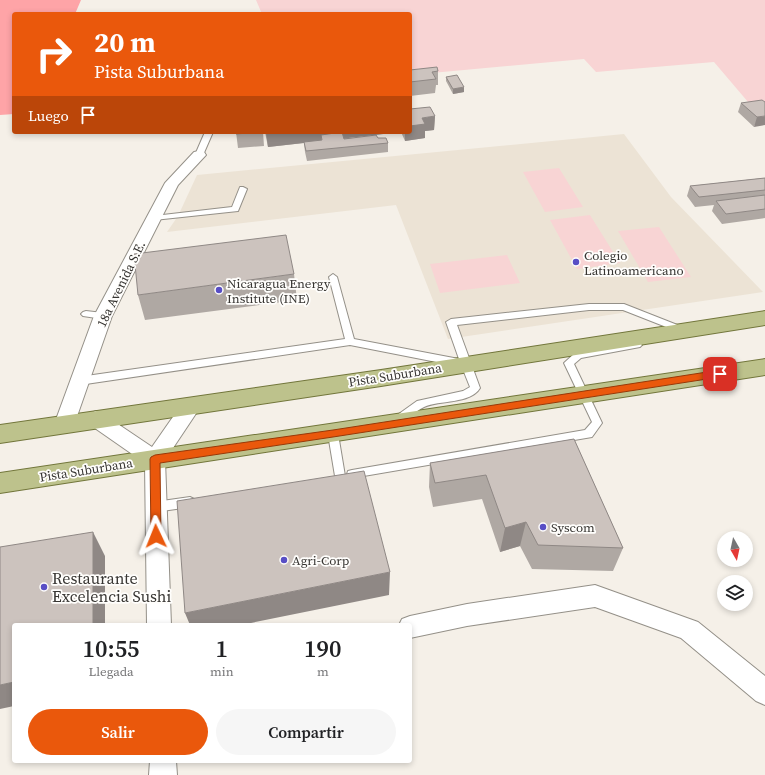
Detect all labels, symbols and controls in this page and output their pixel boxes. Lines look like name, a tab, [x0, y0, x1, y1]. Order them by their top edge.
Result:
text: 20 m	[94, 23, 156, 61]
icon: right	[28, 28, 80, 80]
text: Pista Suburbana	[94, 59, 224, 84]
icon: arrive	[77, 104, 99, 126]
text: Luego	[28, 105, 69, 126]
street label: 18a Avenida S.E.	[93, 238, 149, 330]
place label: Colegio Latinoamericano	[584, 247, 684, 279]
marker: Colegio Latinoamericano	[571, 257, 581, 267]
place label: Nicaragua Energy Institute (INE)	[227, 275, 331, 307]
marker: Nicaragua Energy Institute (INE)	[214, 285, 224, 295]
pin	[703, 357, 737, 391]
street label: Pista Suburbana	[347, 359, 443, 391]
icon: arrive	[709, 363, 731, 385]
street label: Pista Suburbana	[38, 454, 134, 486]
position arrow	[135, 515, 177, 557]
place label: Syscom	[551, 519, 595, 536]
marker: Syscom	[538, 522, 548, 532]
north arrow	[717, 531, 753, 567]
map controls	[717, 531, 753, 611]
place label: Agri-Corp	[292, 552, 349, 569]
marker: Agri-Corp	[279, 555, 289, 565]
place label: Restaurante Excelencia Sushi	[52, 567, 171, 607]
button: layers	[717, 575, 753, 611]
marker: Restaurante Excelencia Sushi	[39, 582, 49, 592]
text: 10:55	[82, 632, 140, 665]
text: 1	[216, 632, 228, 665]
text: 190	[304, 632, 342, 665]
text: Llegada	[88, 663, 134, 680]
text: min	[210, 663, 234, 680]
text: m	[317, 663, 329, 680]
button: Salir	[28, 709, 208, 755]
button: Compartir	[216, 709, 396, 755]

